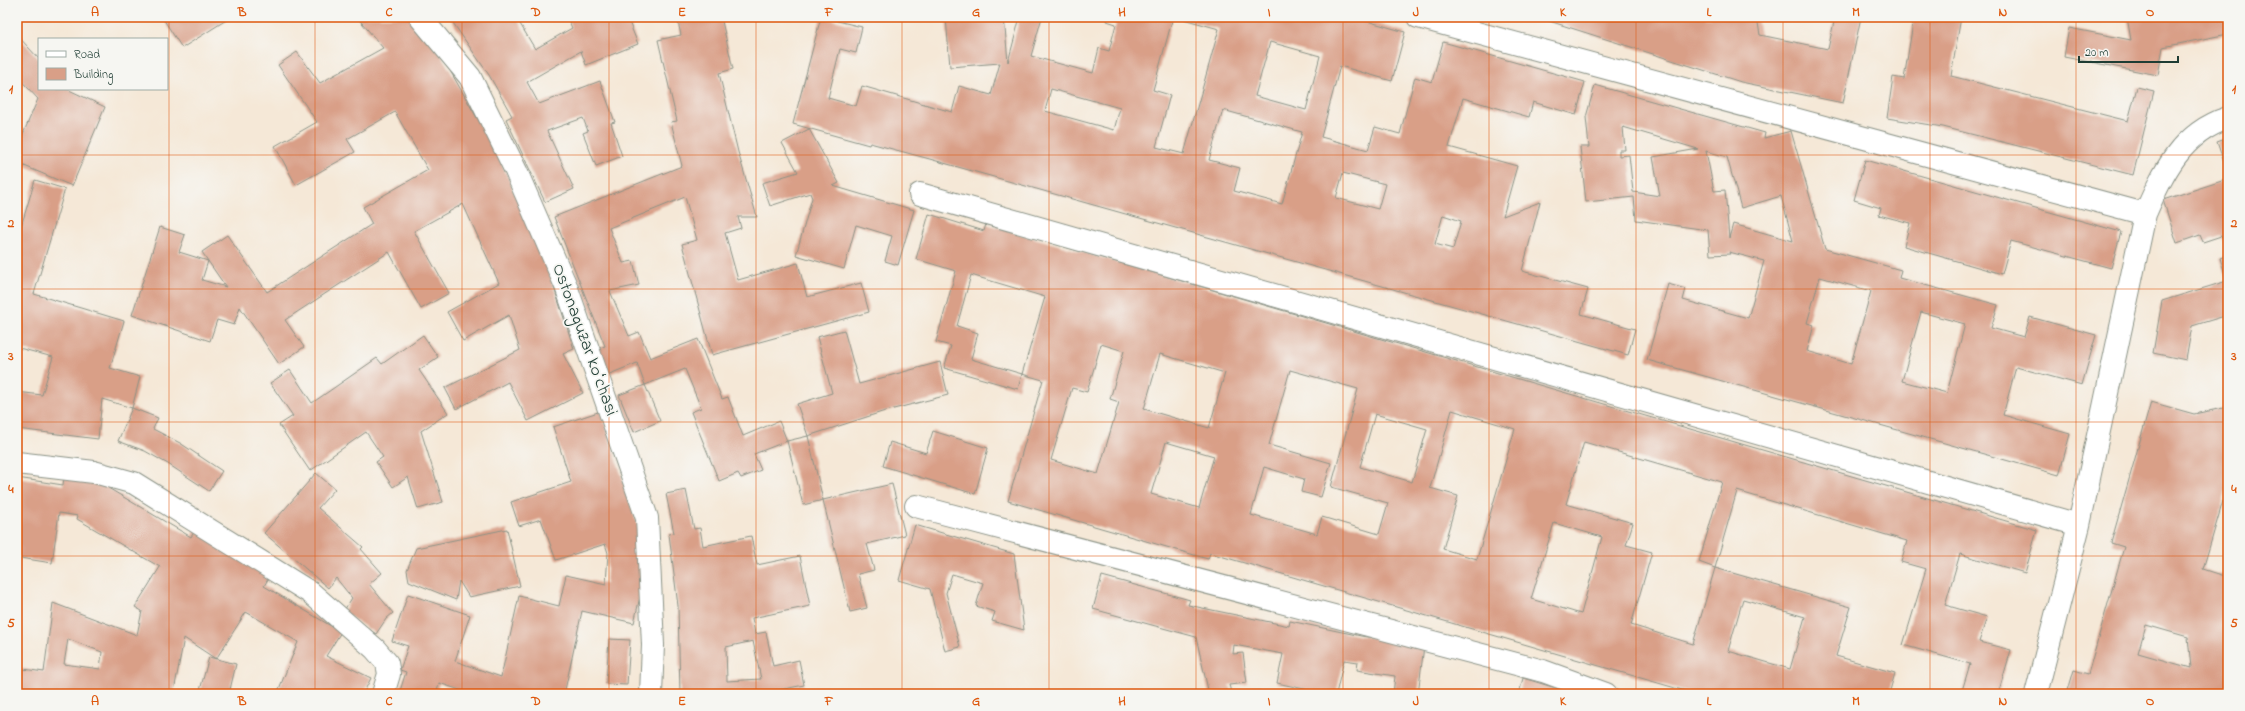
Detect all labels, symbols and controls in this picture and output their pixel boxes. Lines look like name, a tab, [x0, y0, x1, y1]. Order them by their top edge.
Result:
text: A	[91, 3, 99, 22]
text: B	[237, 3, 247, 22]
text: C	[385, 3, 393, 22]
text: D	[530, 3, 541, 22]
text: E	[678, 3, 686, 22]
text: F	[824, 3, 834, 22]
text: G	[972, 3, 980, 22]
text: H	[1118, 3, 1126, 22]
text: I	[1267, 3, 1271, 22]
text: J	[1413, 3, 1419, 22]
text: K	[1560, 3, 1567, 22]
text: L	[1707, 3, 1713, 22]
text: M	[1852, 3, 1860, 22]
text: N	[1999, 3, 2008, 22]
text: O	[2146, 3, 2155, 22]
legend	[38, 38, 168, 90]
scale bar	[2079, 38, 2178, 64]
text: 20 m	[2085, 44, 2108, 62]
text: Road	[74, 46, 100, 64]
text: Building	[73, 66, 113, 85]
text: 1	[9, 80, 14, 99]
text: 1	[2232, 80, 2237, 99]
text: 2	[7, 214, 15, 233]
text: 2	[2230, 214, 2238, 233]
street label: Ostonaguzar koʻchasi	[543, 260, 624, 420]
text: 3	[7, 347, 14, 366]
text: 3	[2230, 347, 2237, 366]
text: 4	[7, 480, 14, 499]
text: 4	[2230, 480, 2237, 499]
text: 5	[7, 614, 15, 633]
text: 5	[2230, 614, 2238, 633]
text: A	[91, 692, 99, 711]
text: B	[237, 692, 247, 711]
text: C	[385, 692, 393, 711]
text: D	[530, 692, 541, 711]
text: E	[678, 692, 686, 711]
text: F	[824, 692, 834, 711]
text: G	[972, 692, 980, 711]
text: H	[1118, 692, 1126, 711]
text: I	[1267, 692, 1271, 711]
text: J	[1413, 692, 1419, 711]
text: K	[1560, 692, 1567, 711]
text: L	[1707, 692, 1713, 711]
text: M	[1852, 692, 1860, 711]
text: N	[1999, 692, 2008, 711]
text: O	[2146, 692, 2155, 711]

